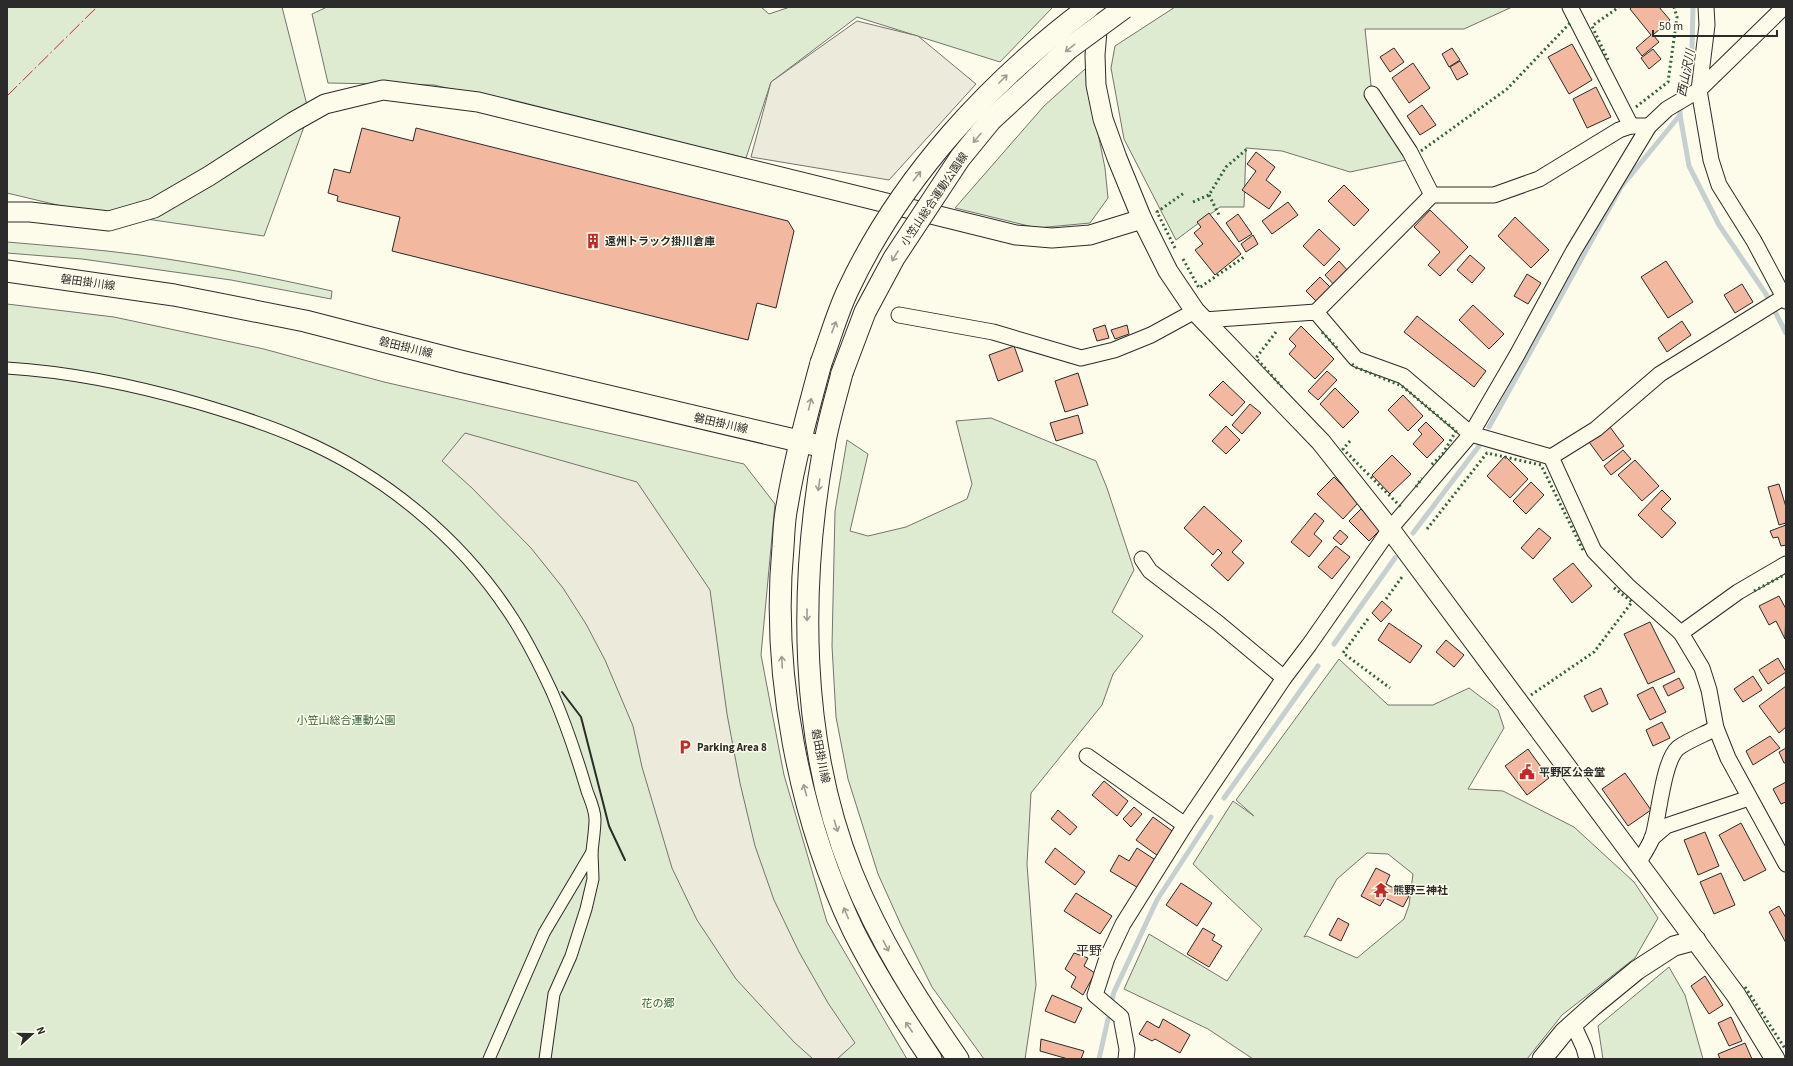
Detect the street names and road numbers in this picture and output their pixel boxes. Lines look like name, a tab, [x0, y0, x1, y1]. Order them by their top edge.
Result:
street label: 小笠山総合運動公園線	[897, 149, 971, 249]
street label: 磐田掛川線	[60, 271, 116, 294]
street label: 磐田掛川線	[377, 334, 434, 361]
street label: 磐田掛川線	[692, 410, 749, 437]
street label: 磐田掛川線	[808, 728, 833, 785]

